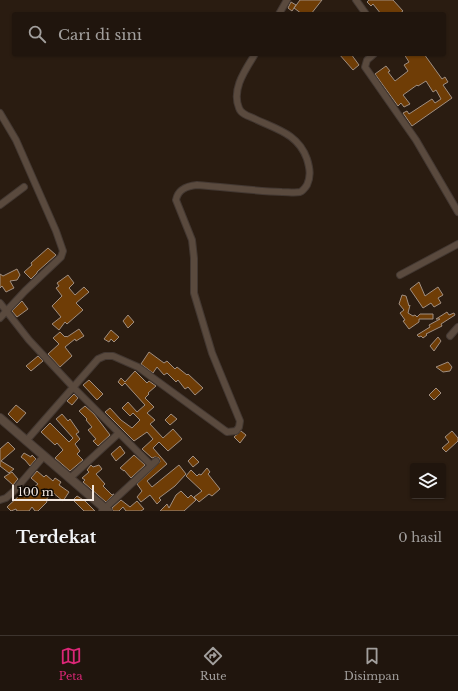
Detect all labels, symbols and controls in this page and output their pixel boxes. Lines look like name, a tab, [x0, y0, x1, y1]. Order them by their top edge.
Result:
search box	[12, 12, 446, 56]
icon: search	[26, 23, 48, 45]
text: Cari di sini	[58, 25, 142, 44]
map controls	[410, 463, 446, 499]
button: layers	[410, 463, 446, 499]
scale bar	[12, 483, 94, 502]
text: 100 m	[18, 485, 54, 499]
text: Terdekat	[16, 527, 96, 548]
text: 0 hasil	[398, 529, 442, 546]
tab: Peta	[59, 645, 83, 683]
tab: Rute	[200, 645, 227, 683]
tab: Disimpan	[344, 645, 399, 683]

